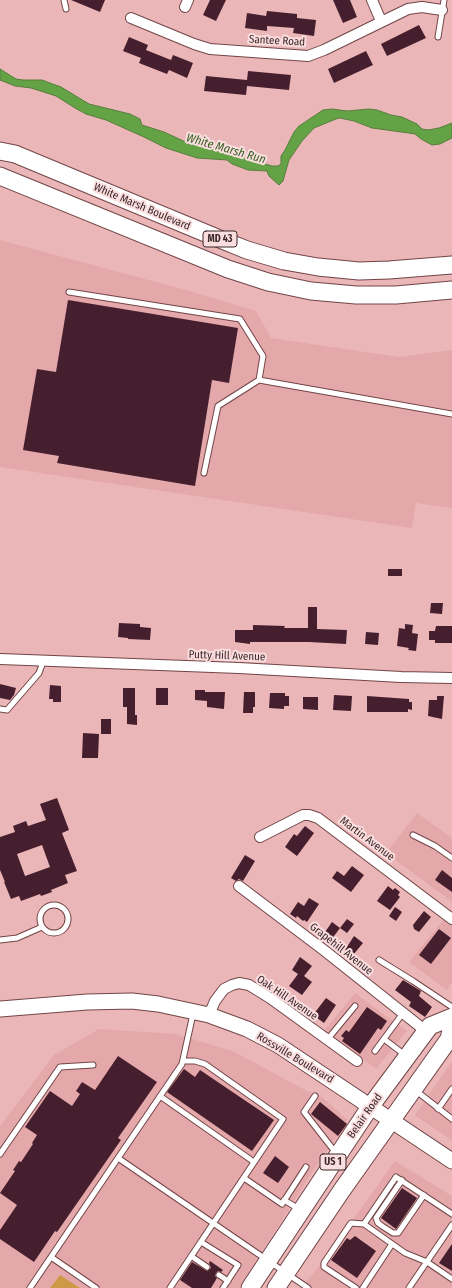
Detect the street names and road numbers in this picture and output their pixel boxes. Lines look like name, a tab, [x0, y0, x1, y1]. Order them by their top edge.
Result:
street label: Santee Road	[249, 33, 305, 49]
street label: White Marsh Boulevard	[92, 181, 192, 233]
road number: MD 43	[203, 231, 237, 247]
street label: Putty Hill Avenue	[188, 648, 266, 664]
street label: Martin Avenue	[337, 814, 397, 864]
street label: Grapehill Avenue	[307, 920, 375, 978]
street label: Oak Hill Avenue	[254, 973, 320, 1023]
street label: Rossville Boulevard	[254, 1030, 336, 1086]
street label: Belair Road	[345, 1091, 385, 1141]
road number: US 1	[320, 1154, 346, 1170]

